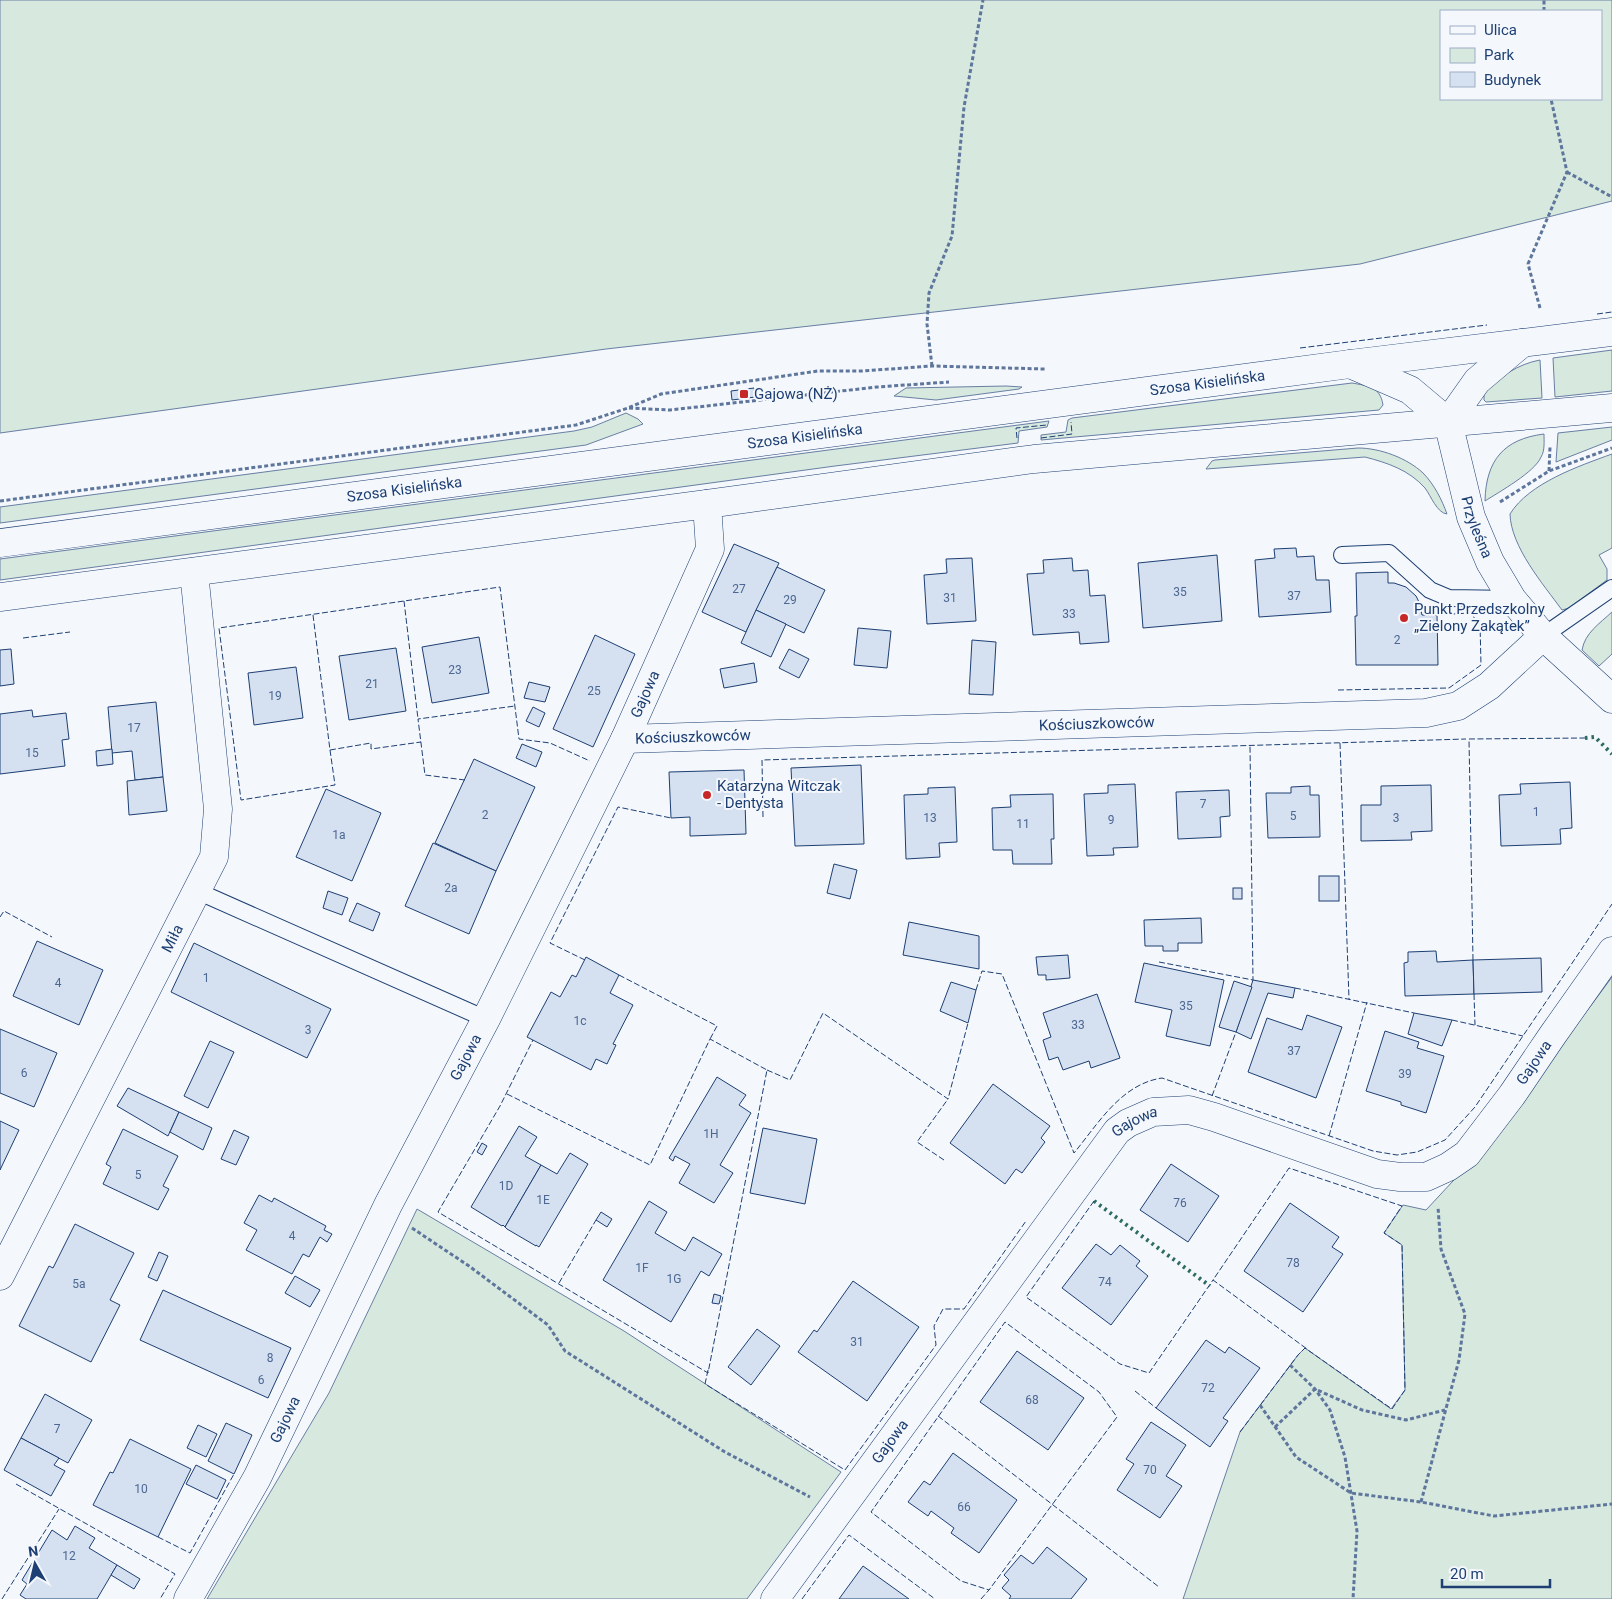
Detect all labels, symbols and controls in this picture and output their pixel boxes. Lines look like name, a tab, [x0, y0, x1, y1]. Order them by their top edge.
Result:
legend	[1440, 10, 1602, 100]
text: Ulica	[1484, 21, 1517, 39]
text: Park	[1484, 46, 1515, 64]
text: Budynek	[1484, 71, 1541, 89]
street label: Szosa Kisielińska	[1149, 366, 1266, 399]
place label: Gajowa (NŻ)	[754, 385, 838, 403]
marker: Gajowa (NŻ)	[738, 388, 750, 400]
street label: Szosa Kisielińska	[746, 420, 864, 453]
street label: Szosa Kisielińska	[346, 473, 463, 506]
street label: Przyleśna	[1457, 494, 1496, 561]
house number: 27	[732, 582, 746, 596]
house number: 35	[1173, 585, 1187, 599]
house number: 37	[1287, 589, 1301, 603]
house number: 31	[943, 591, 957, 605]
house number: 29	[783, 593, 797, 607]
place label: Punkt Przedszkolny „Zielony Zakątek”	[1414, 600, 1545, 635]
house number: 33	[1062, 607, 1076, 621]
marker: Punkt Przedszkolny „Zielony Zakątek”	[1398, 612, 1410, 624]
house number: 2	[1394, 633, 1401, 647]
house number: 23	[448, 663, 462, 677]
street label: Gajowa	[627, 668, 663, 721]
house number: 21	[365, 677, 379, 691]
house number: 25	[587, 684, 601, 698]
house number: 19	[268, 689, 282, 703]
street label: Kościuszkowców	[1039, 713, 1155, 735]
house number: 17	[127, 721, 141, 735]
street label: Kościuszkowców	[635, 726, 751, 748]
house number: 15	[25, 746, 39, 760]
place label: Katarzyna Witczak - Dentysta	[717, 777, 841, 812]
marker: Katarzyna Witczak - Dentysta	[701, 789, 713, 801]
house number: 7	[1200, 797, 1207, 811]
house number: 1	[1533, 805, 1539, 819]
house number: 2	[482, 808, 489, 822]
house number: 5	[1290, 809, 1297, 823]
house number: 13	[923, 811, 937, 825]
house number: 3	[1393, 811, 1399, 825]
house number: 9	[1108, 813, 1114, 827]
house number: 11	[1016, 817, 1030, 831]
house number: 1a	[332, 828, 346, 842]
house number: 2a	[444, 881, 458, 895]
street label: Miła	[158, 921, 187, 955]
house number: 1	[203, 971, 209, 985]
house number: 4	[55, 976, 62, 990]
house number: 35	[1179, 999, 1193, 1013]
house number: 1c	[573, 1014, 587, 1028]
house number: 33	[1071, 1018, 1085, 1032]
house number: 3	[305, 1023, 311, 1037]
street label: Gajowa	[446, 1031, 485, 1084]
street label: Gajowa	[1512, 1037, 1555, 1088]
house number: 37	[1287, 1044, 1301, 1058]
house number: 6	[21, 1066, 28, 1080]
house number: 39	[1398, 1067, 1412, 1081]
street label: Gajowa	[1108, 1103, 1158, 1141]
house number: 1H	[703, 1127, 719, 1141]
house number: 5	[135, 1168, 142, 1182]
house number: 1D	[499, 1179, 513, 1193]
house number: 1E	[536, 1193, 550, 1207]
house number: 76	[1173, 1196, 1187, 1210]
house number: 4	[289, 1229, 296, 1243]
house number: 78	[1286, 1256, 1300, 1270]
house number: 1F	[635, 1261, 649, 1275]
house number: 1G	[667, 1272, 681, 1286]
house number: 74	[1098, 1275, 1112, 1289]
house number: 5a	[72, 1277, 86, 1291]
house number: 31	[850, 1335, 864, 1349]
house number: 8	[267, 1351, 274, 1365]
house number: 6	[258, 1373, 265, 1387]
house number: 72	[1201, 1381, 1215, 1395]
street label: Gajowa	[266, 1393, 304, 1446]
house number: 68	[1025, 1393, 1039, 1407]
street label: Gajowa	[868, 1416, 912, 1467]
house number: 7	[54, 1422, 61, 1436]
house number: 70	[1143, 1463, 1157, 1477]
house number: 10	[134, 1482, 148, 1496]
house number: 66	[957, 1500, 971, 1514]
north arrow	[10, 1539, 60, 1589]
text: N	[27, 1543, 39, 1560]
house number: 12	[62, 1549, 76, 1563]
scale bar	[1442, 1556, 1550, 1588]
text: 20 m	[1450, 1565, 1484, 1583]

